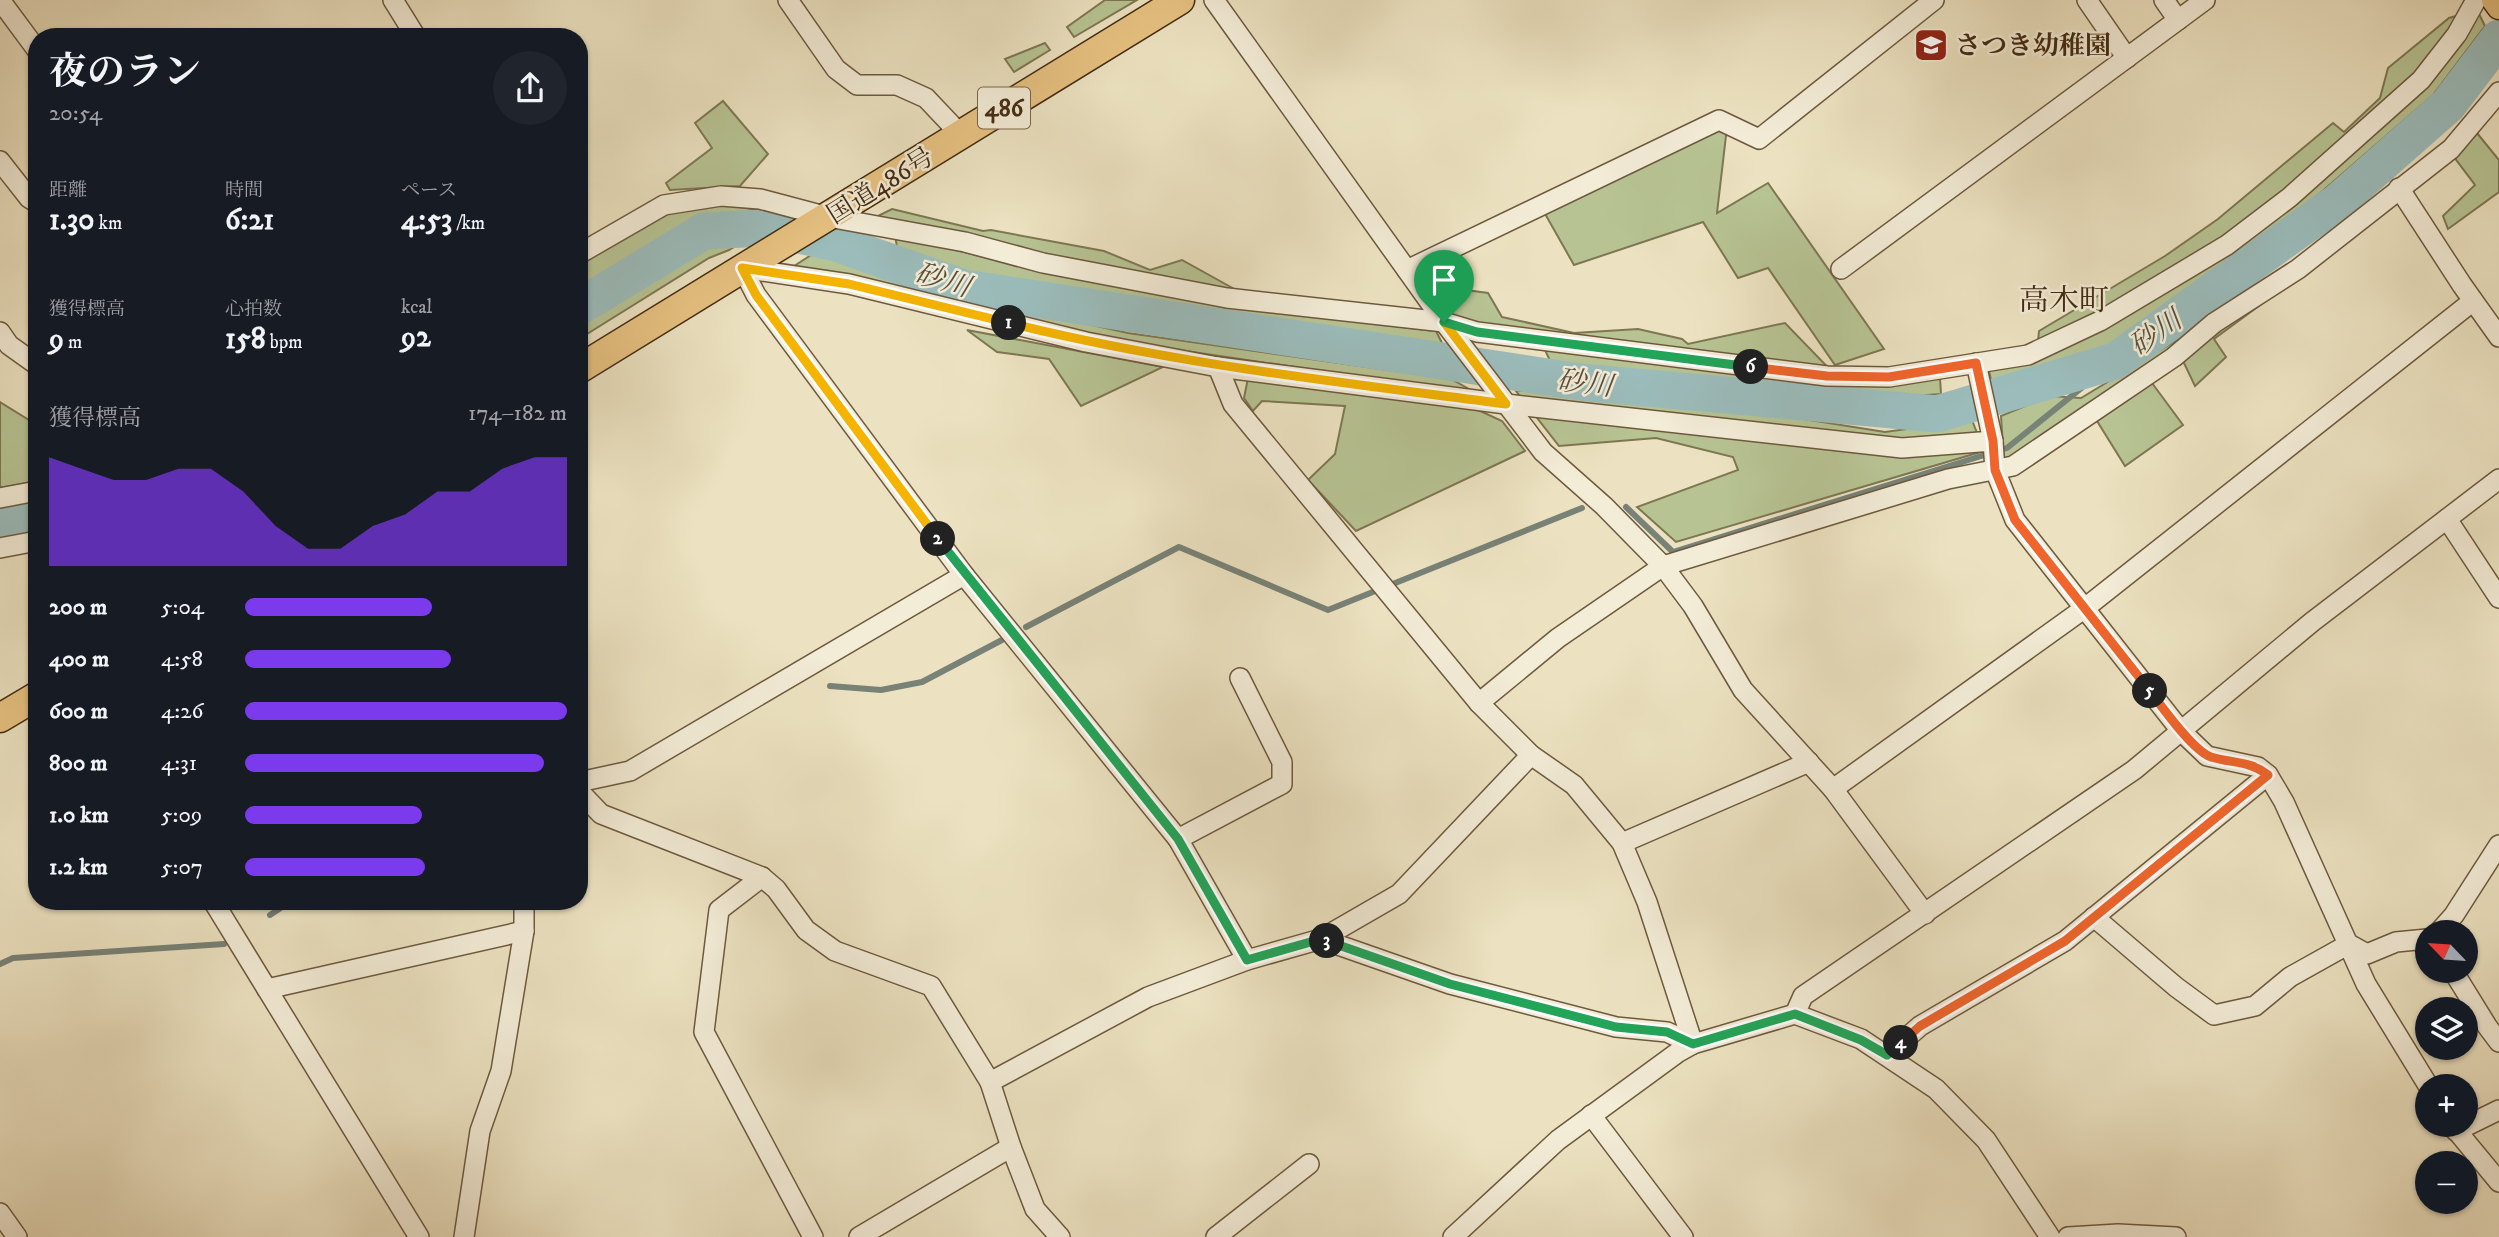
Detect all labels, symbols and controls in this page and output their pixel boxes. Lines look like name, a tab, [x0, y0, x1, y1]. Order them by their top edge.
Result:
school or university icon: さつき幼稚園	[1912, 26, 1950, 64]
place label: さつき幼稚園	[1955, 30, 2111, 63]
text: 夜のラン	[49, 49, 201, 97]
button: share	[493, 51, 567, 125]
road number: 486	[978, 88, 1030, 128]
text: 20:54	[49, 99, 102, 128]
street label: 国道486号	[821, 141, 940, 232]
text: 距離	[49, 179, 87, 202]
text: 時間	[225, 179, 263, 202]
text: ペース	[401, 179, 457, 202]
text: 1.30	[49, 202, 94, 239]
text: 6:21	[225, 202, 274, 239]
text: 4:53	[401, 202, 452, 239]
text: km	[94, 212, 122, 235]
text: /km	[452, 212, 485, 235]
pin	[1414, 250, 1474, 322]
water label: 砂川	[911, 256, 977, 306]
icon: arrive	[1425, 261, 1463, 299]
district label: 高木町	[2019, 283, 2109, 320]
text: kcal	[401, 296, 432, 319]
text: 獲得標高	[49, 298, 125, 321]
text: 心拍数	[225, 298, 282, 321]
water label: 砂川	[2123, 301, 2191, 364]
pin: 1	[992, 306, 1026, 340]
text: 1	[1005, 311, 1012, 334]
text: 92	[401, 319, 431, 356]
text: 9	[49, 321, 64, 358]
text: 158	[225, 321, 266, 358]
text: m	[64, 331, 82, 354]
text: bpm	[266, 331, 302, 354]
pin: 6	[1734, 350, 1768, 384]
text: 6	[1746, 355, 1755, 378]
water label: 砂川	[1555, 363, 1618, 405]
text: 174–182 m	[468, 399, 567, 428]
text: 獲得標高	[49, 404, 141, 433]
pin: 2	[920, 522, 956, 556]
text: 2	[933, 527, 942, 550]
text: 200 m	[49, 593, 107, 622]
text: 5:04	[161, 593, 204, 622]
text: 400 m	[49, 645, 109, 674]
text: 4:58	[161, 645, 203, 674]
pin: 5	[2132, 674, 2168, 708]
text: 5	[2145, 679, 2154, 702]
text: 600 m	[49, 697, 108, 726]
text: 4:26	[161, 697, 204, 726]
text: 800 m	[49, 749, 107, 778]
text: 4:31	[161, 749, 197, 778]
text: 1.0 km	[49, 801, 109, 830]
text: 5:09	[161, 801, 202, 830]
text: 1.2 km	[49, 853, 108, 882]
text: 5:07	[161, 853, 203, 882]
north arrow	[2415, 920, 2478, 984]
map controls	[2415, 920, 2478, 1214]
pin: 3	[1310, 923, 1344, 958]
text: 3	[1323, 929, 1330, 952]
button: layers	[2415, 997, 2478, 1060]
pin: 4	[1884, 1026, 1918, 1060]
text: 4	[1895, 1031, 1906, 1054]
button: +	[2415, 1074, 2478, 1137]
button: −	[2415, 1151, 2478, 1214]

